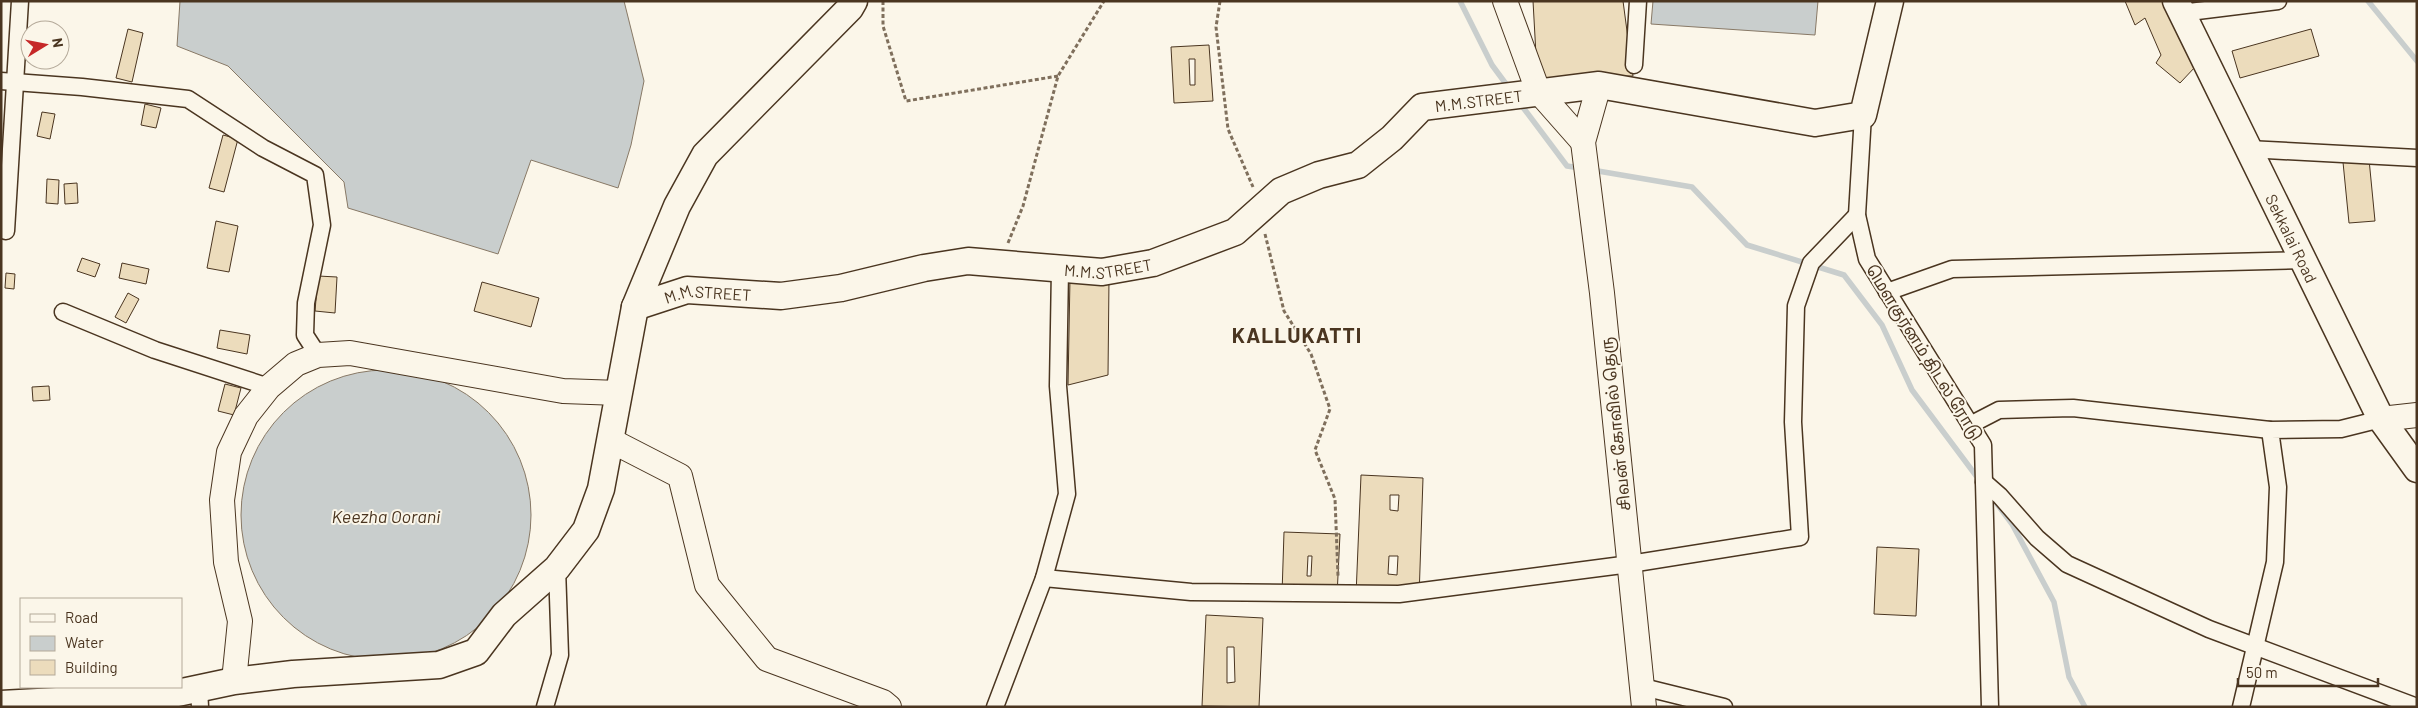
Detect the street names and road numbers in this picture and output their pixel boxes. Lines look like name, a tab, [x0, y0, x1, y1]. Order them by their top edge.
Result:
street label: M.M.STREET	[1434, 85, 1524, 115]
street label: Sekkalai Road	[2262, 190, 2322, 286]
street label: M.M.STREET	[1063, 254, 1153, 282]
street label: மௌகுர்னம் திடல் ரோடு	[1860, 260, 1987, 445]
street label: M.M.STREET	[661, 280, 752, 306]
street label: சிவன் கோவில் தெரு	[1596, 336, 1637, 512]

